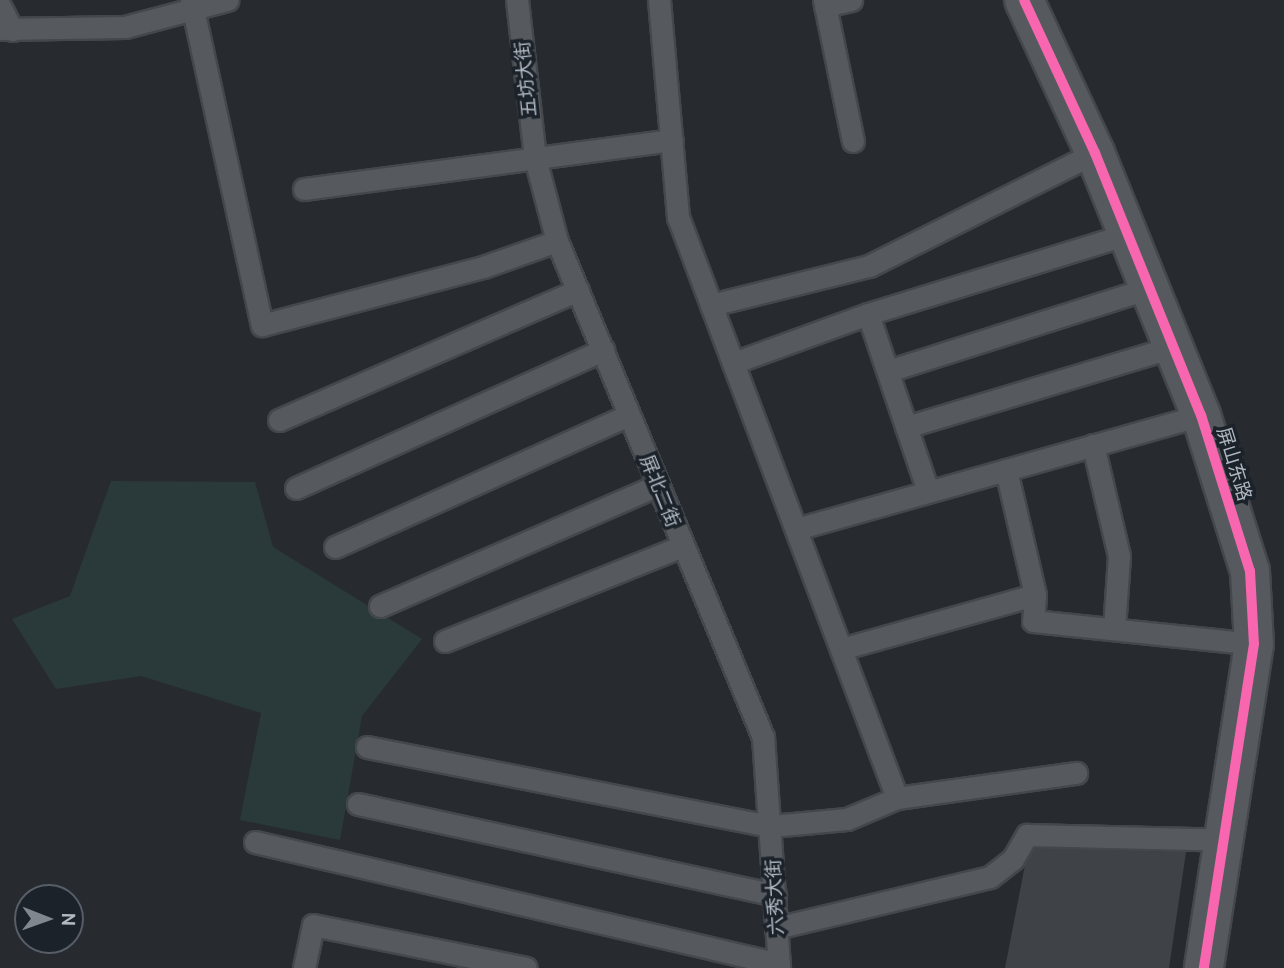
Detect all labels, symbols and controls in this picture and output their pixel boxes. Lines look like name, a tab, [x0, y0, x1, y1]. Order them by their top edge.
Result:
street label: 五坊大街	[511, 40, 541, 118]
street label: 屏山东路	[1212, 424, 1256, 504]
street label: 屏北二街	[635, 451, 685, 531]
street label: 六秀大街	[762, 858, 788, 936]
north arrow	[14, 884, 84, 954]
text: N	[57, 912, 80, 926]

